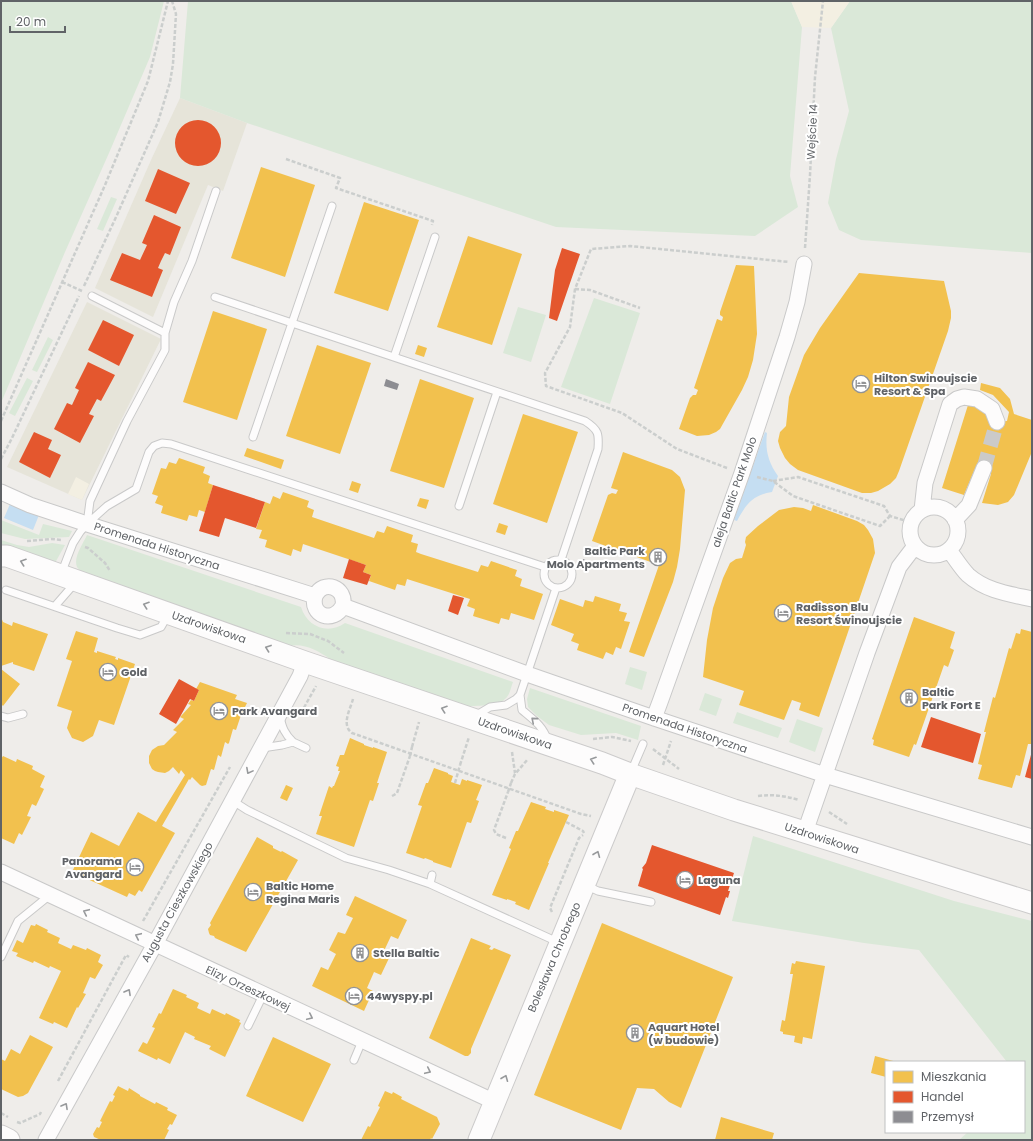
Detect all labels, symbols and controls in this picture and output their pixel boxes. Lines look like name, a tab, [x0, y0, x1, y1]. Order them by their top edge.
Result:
scale bar	[10, 8, 65, 34]
text: 20 m	[16, 13, 46, 30]
street label: Wejście 14	[803, 104, 821, 160]
place label: Hilton Swinoujscie Resort & Spa	[874, 370, 977, 399]
hotel icon: Hilton Swinoujscie Resort & Spa	[851, 374, 871, 394]
street label: aleja Baltic Park Molo	[708, 435, 760, 549]
street label: Promenada Historyczna	[92, 518, 222, 574]
place label: Baltic Park Molo Apartments	[547, 543, 645, 572]
building icon: Baltic Park Molo Apartments	[648, 547, 668, 567]
one-way arrow	[20, 558, 27, 567]
place label: Radisson Blu Resort Świnoujscie	[796, 599, 902, 628]
one-way arrow	[142, 602, 149, 610]
hotel icon: Radisson Blu Resort Świnoujscie	[773, 603, 793, 623]
street label: Uzdrowiskowa	[170, 607, 248, 647]
one-way arrow	[265, 645, 272, 653]
hotel icon: Gold	[98, 662, 118, 682]
place label: Gold	[121, 664, 147, 680]
place label: Baltic Park Fort E	[922, 684, 981, 713]
building icon: Baltic Park Fort E	[899, 688, 919, 708]
street label: Promenada Historyczna	[620, 699, 750, 757]
hotel icon: Park Avangard	[209, 701, 229, 721]
place label: Park Avangard	[232, 703, 317, 719]
one-way arrow	[440, 705, 447, 714]
street label: Uzdrowiskowa	[476, 713, 554, 753]
one-way arrow	[531, 717, 539, 724]
one-way arrow	[590, 756, 597, 765]
one-way arrow	[246, 767, 253, 774]
street label: Uzdrowiskowa	[783, 818, 861, 858]
street label: Augusta Cieszkowskiego	[137, 839, 217, 965]
one-way arrow	[592, 851, 600, 859]
place label: Panorama Avangard	[62, 853, 122, 882]
hotel icon: Panorama Avangard	[125, 857, 145, 877]
hotel icon: Laguna	[675, 870, 695, 890]
place label: Laguna	[698, 872, 740, 888]
place label: Baltic Home Regina Maris	[266, 878, 340, 907]
hotel icon: Baltic Home Regina Maris	[243, 882, 263, 902]
street label: Bolesława Chrobrego	[524, 899, 584, 1015]
one-way arrow	[82, 909, 90, 917]
one-way arrow	[135, 933, 142, 941]
building icon: Stella Baltic	[350, 943, 370, 963]
place label: Stella Baltic	[373, 945, 440, 961]
street label: Elizy Orzeszkowej	[203, 961, 293, 1015]
hotel icon: 44wyspy.pl	[344, 986, 364, 1006]
place label: 44wyspy.pl	[367, 988, 433, 1004]
one-way arrow	[123, 989, 131, 997]
one-way arrow	[306, 1012, 313, 1020]
place label: Aquart Hotel (w budowie)	[648, 1019, 720, 1048]
building icon: Aquart Hotel (w budowie)	[625, 1023, 645, 1043]
legend	[885, 1061, 1025, 1133]
one-way arrow	[423, 1066, 431, 1074]
text: Mieszkania	[921, 1068, 987, 1085]
one-way arrow	[500, 1074, 508, 1081]
text: Handel	[921, 1088, 964, 1105]
one-way arrow	[60, 1103, 67, 1110]
text: Przemysł	[921, 1108, 974, 1125]

